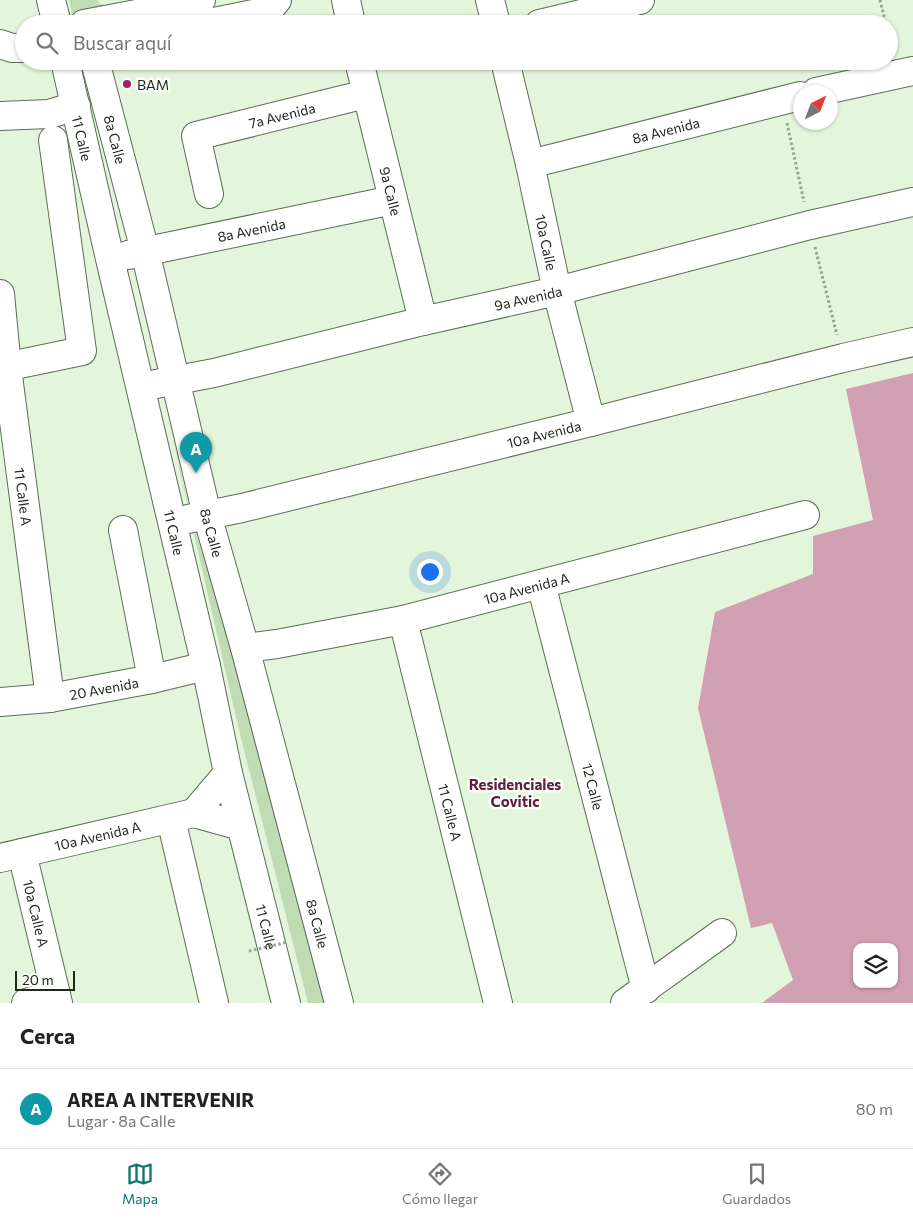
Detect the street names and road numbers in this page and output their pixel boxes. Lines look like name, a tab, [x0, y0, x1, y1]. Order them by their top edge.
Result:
street label: 7a Avenida	[247, 98, 317, 131]
street label: 8a Calle	[101, 113, 130, 166]
street label: 8a Avenida	[630, 113, 701, 146]
street label: 11 Calle	[69, 114, 96, 162]
street label: 9a Calle	[377, 165, 405, 217]
street label: 10a Calle	[532, 213, 561, 272]
street label: 8a Avenida	[216, 214, 287, 245]
street label: 9a Avenida	[492, 282, 564, 313]
street label: 10a Avenida	[505, 416, 583, 451]
street label: 11 Calle A	[12, 466, 36, 527]
street label: 8a Calle	[197, 507, 227, 559]
street label: 11 Calle	[161, 508, 188, 557]
street label: 10a Avenida A	[482, 568, 571, 607]
street label: 20 Avenida	[68, 673, 140, 703]
street label: 12 Calle	[579, 761, 608, 812]
street label: 11 Calle A	[435, 782, 466, 843]
street label: 10a Avenida A	[53, 817, 143, 854]
street label: 10a Calle A	[20, 878, 53, 949]
street label: 8a Calle	[303, 897, 333, 950]
street label: 11 Calle	[253, 902, 281, 951]

